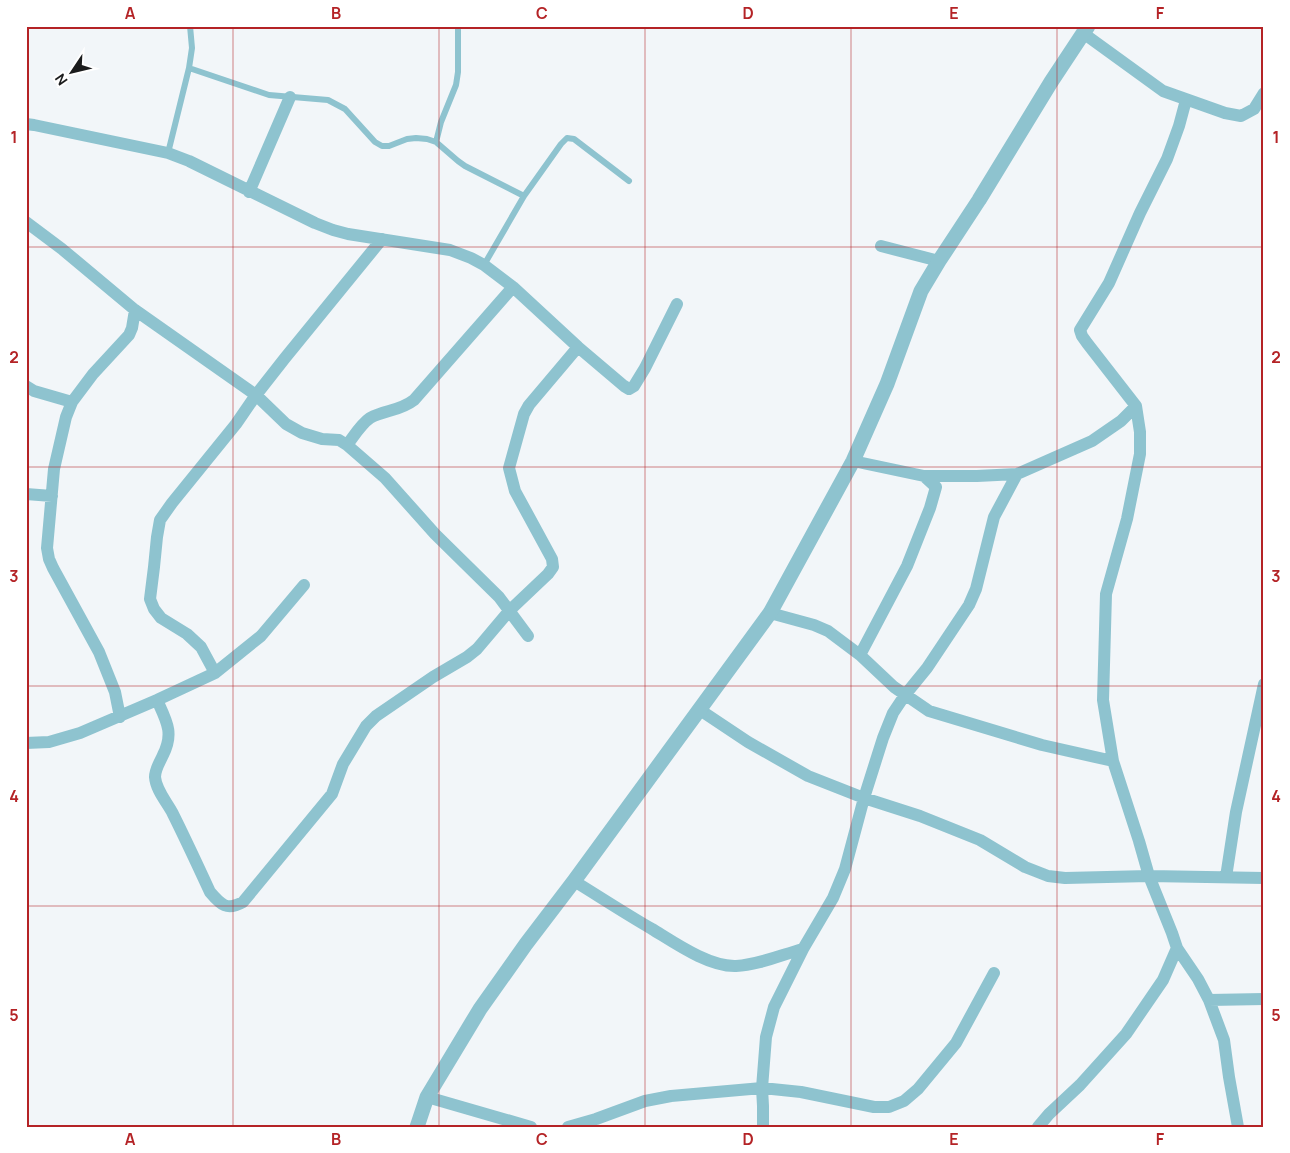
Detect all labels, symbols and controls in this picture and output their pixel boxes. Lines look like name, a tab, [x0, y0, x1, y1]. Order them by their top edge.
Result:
text: A	[125, 2, 136, 24]
text: B	[331, 2, 341, 24]
text: C	[536, 2, 548, 24]
text: D	[742, 2, 754, 24]
text: E	[949, 2, 959, 24]
text: F	[1156, 2, 1165, 24]
north arrow	[48, 48, 98, 98]
text: N	[50, 70, 72, 89]
text: 1	[10, 126, 18, 148]
text: 1	[1272, 126, 1280, 148]
text: 2	[9, 346, 19, 368]
text: 2	[1271, 346, 1281, 368]
text: 3	[9, 565, 19, 587]
text: 3	[1271, 565, 1281, 587]
text: 4	[9, 785, 19, 807]
text: 4	[1271, 785, 1281, 807]
text: 5	[9, 1004, 19, 1026]
text: 5	[1271, 1004, 1281, 1026]
text: A	[125, 1128, 136, 1150]
text: B	[331, 1128, 341, 1150]
text: C	[536, 1128, 548, 1150]
text: D	[742, 1128, 754, 1150]
text: E	[949, 1128, 959, 1150]
text: F	[1156, 1128, 1165, 1150]

